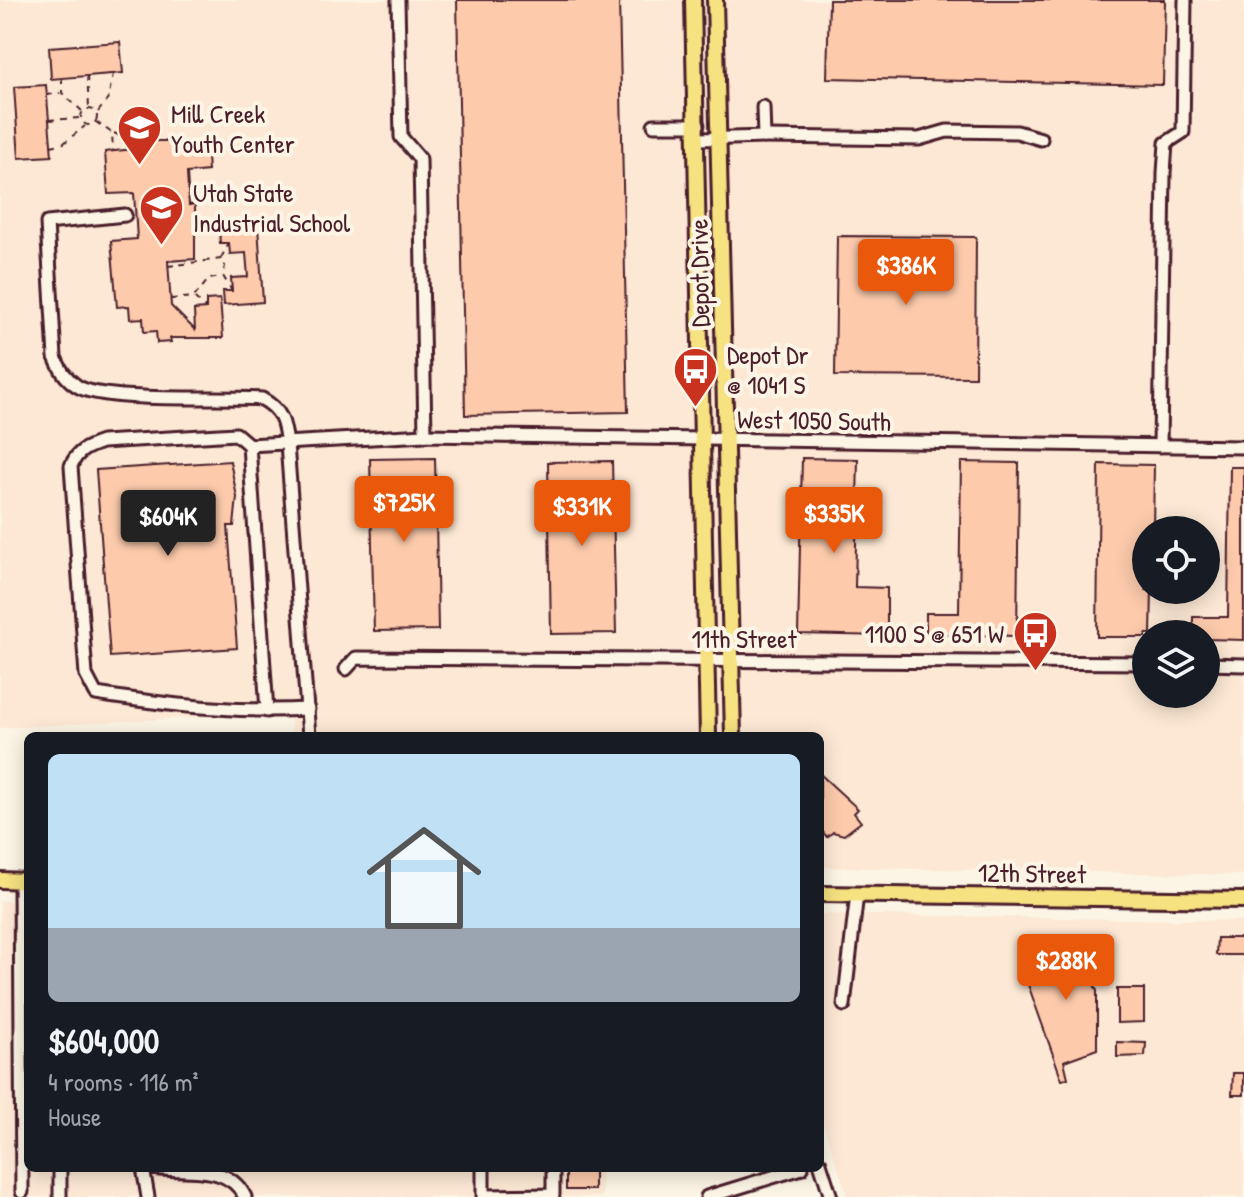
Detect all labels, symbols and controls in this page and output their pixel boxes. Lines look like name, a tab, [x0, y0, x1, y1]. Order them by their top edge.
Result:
place label: Mill Creek Youth Center	[171, 96, 295, 161]
school or university icon: Mill Creek Youth Center	[116, 104, 164, 167]
place label: Utah State Industrial School	[193, 175, 350, 240]
school or university icon: Utah State Industrial School	[138, 183, 186, 246]
street label: Depot Drive	[681, 219, 717, 327]
pin: $386K	[850, 239, 962, 307]
text: $386K	[876, 247, 936, 282]
place label: Depot Dr @ 1041 S	[727, 337, 809, 402]
bus stop icon: Depot Dr @ 1041 S	[672, 345, 720, 408]
street label: West 1050 South	[737, 401, 891, 439]
pin: $725K	[348, 476, 460, 544]
pin: $331K	[526, 480, 638, 548]
text: $725K	[373, 484, 435, 519]
pin: $335K	[778, 487, 890, 555]
text: $331K	[552, 488, 612, 523]
pin: $604K	[112, 490, 224, 558]
text: $335K	[803, 495, 865, 530]
text: $604K	[139, 498, 197, 533]
map controls	[1132, 516, 1220, 708]
button: locate	[1132, 516, 1220, 604]
bus stop icon: 1100 S @ 651 W	[1011, 609, 1059, 672]
place label: 1100 S @ 651 W	[865, 616, 1004, 651]
button: layers	[1132, 620, 1220, 708]
street label: 11th Street	[691, 621, 798, 656]
icon: home	[352, 806, 496, 950]
street label: 12th Street	[978, 855, 1087, 891]
pin: $288K	[1010, 934, 1122, 1002]
text: $288K	[1035, 942, 1097, 977]
text: $604,000	[48, 1018, 159, 1064]
text: 4 rooms · 116 m²	[48, 1064, 198, 1099]
text: House	[48, 1099, 101, 1134]

